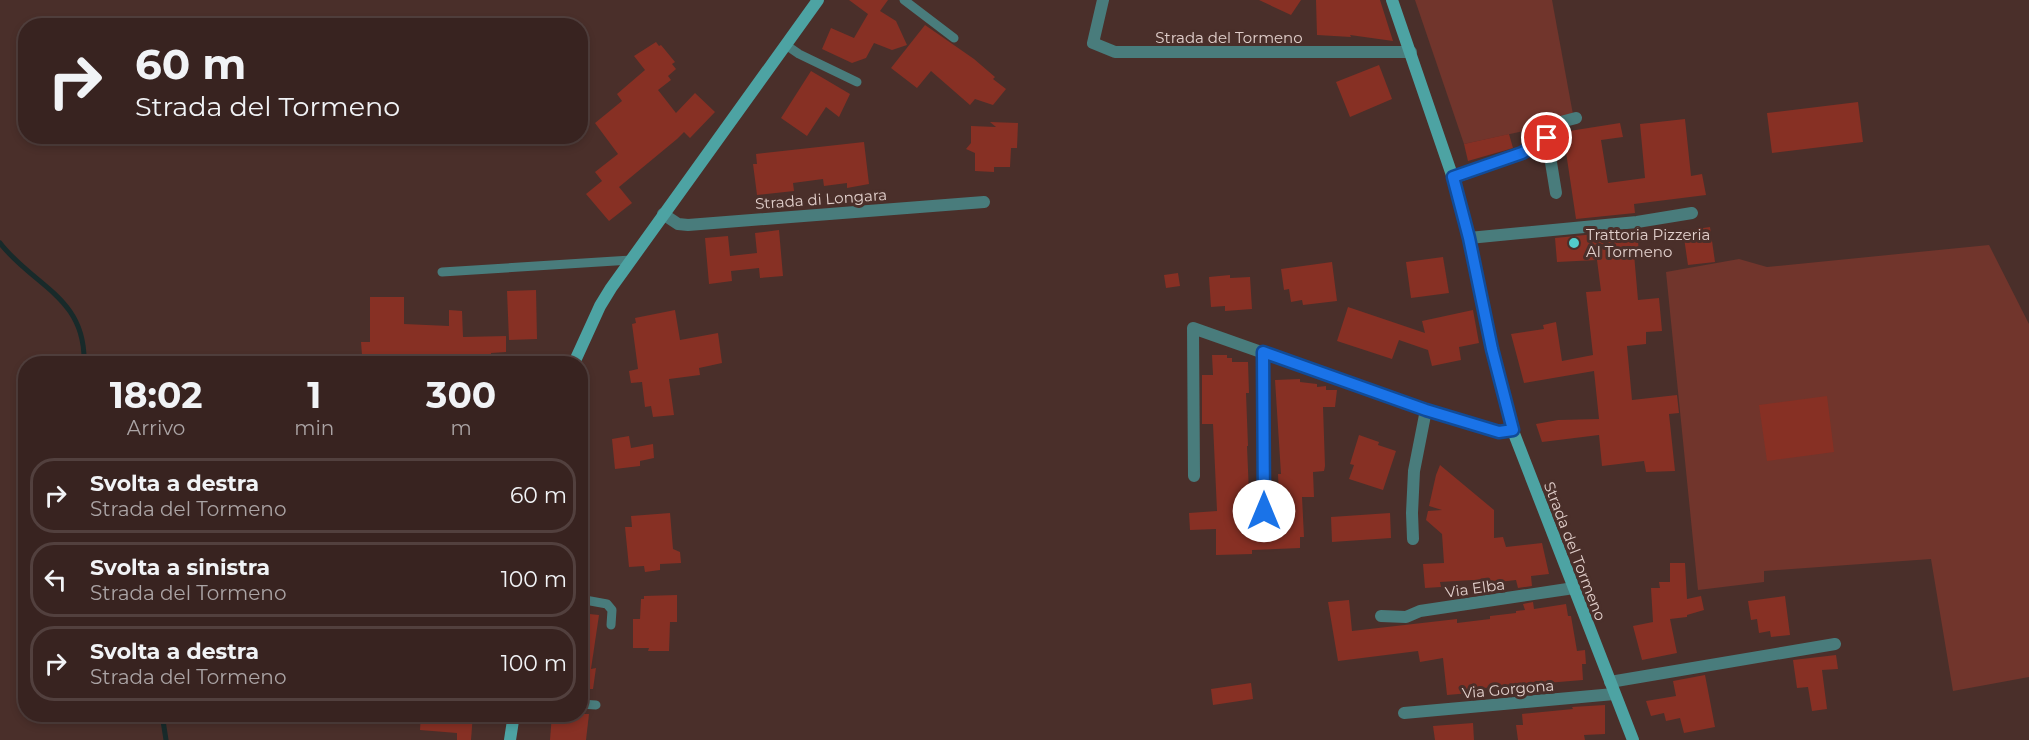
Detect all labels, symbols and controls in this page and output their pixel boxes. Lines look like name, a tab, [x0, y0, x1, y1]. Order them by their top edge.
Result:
street label: Strada del Tormeno	[1155, 28, 1303, 47]
text: 60 m	[135, 38, 246, 90]
icon: right	[36, 42, 114, 120]
text: Strada del Tormeno	[135, 90, 400, 123]
pin	[1521, 112, 1572, 163]
icon: arrive	[1530, 121, 1563, 154]
street label: Strada di Longara	[754, 185, 888, 213]
place label: Trattoria Pizzeria Al Tormeno	[1586, 225, 1710, 261]
marker: Trattoria Pizzeria Al Tormeno	[1567, 236, 1581, 250]
text: 18:02	[110, 373, 203, 417]
text: 1	[307, 373, 321, 417]
text: 300	[426, 373, 496, 417]
text: Arrivo	[127, 416, 185, 440]
text: min	[294, 416, 334, 440]
text: m	[451, 416, 472, 440]
text: Svolta a destra	[90, 470, 259, 497]
icon: right	[39, 479, 72, 512]
position arrow	[1232, 479, 1296, 543]
street label: Strada del Tormeno	[1540, 479, 1610, 623]
text: 60 m	[510, 482, 567, 509]
text: Strada del Tormeno	[90, 497, 286, 521]
text: Svolta a sinistra	[90, 554, 270, 581]
icon: left	[39, 563, 72, 596]
text: 100 m	[501, 566, 567, 593]
street label: Via Elba	[1444, 574, 1506, 602]
text: Strada del Tormeno	[90, 581, 286, 605]
text: Svolta a destra	[90, 638, 259, 665]
icon: right	[39, 647, 72, 680]
text: 100 m	[501, 650, 567, 677]
text: Strada del Tormeno	[90, 665, 286, 689]
street label: Via Gorgona	[1461, 676, 1555, 702]

